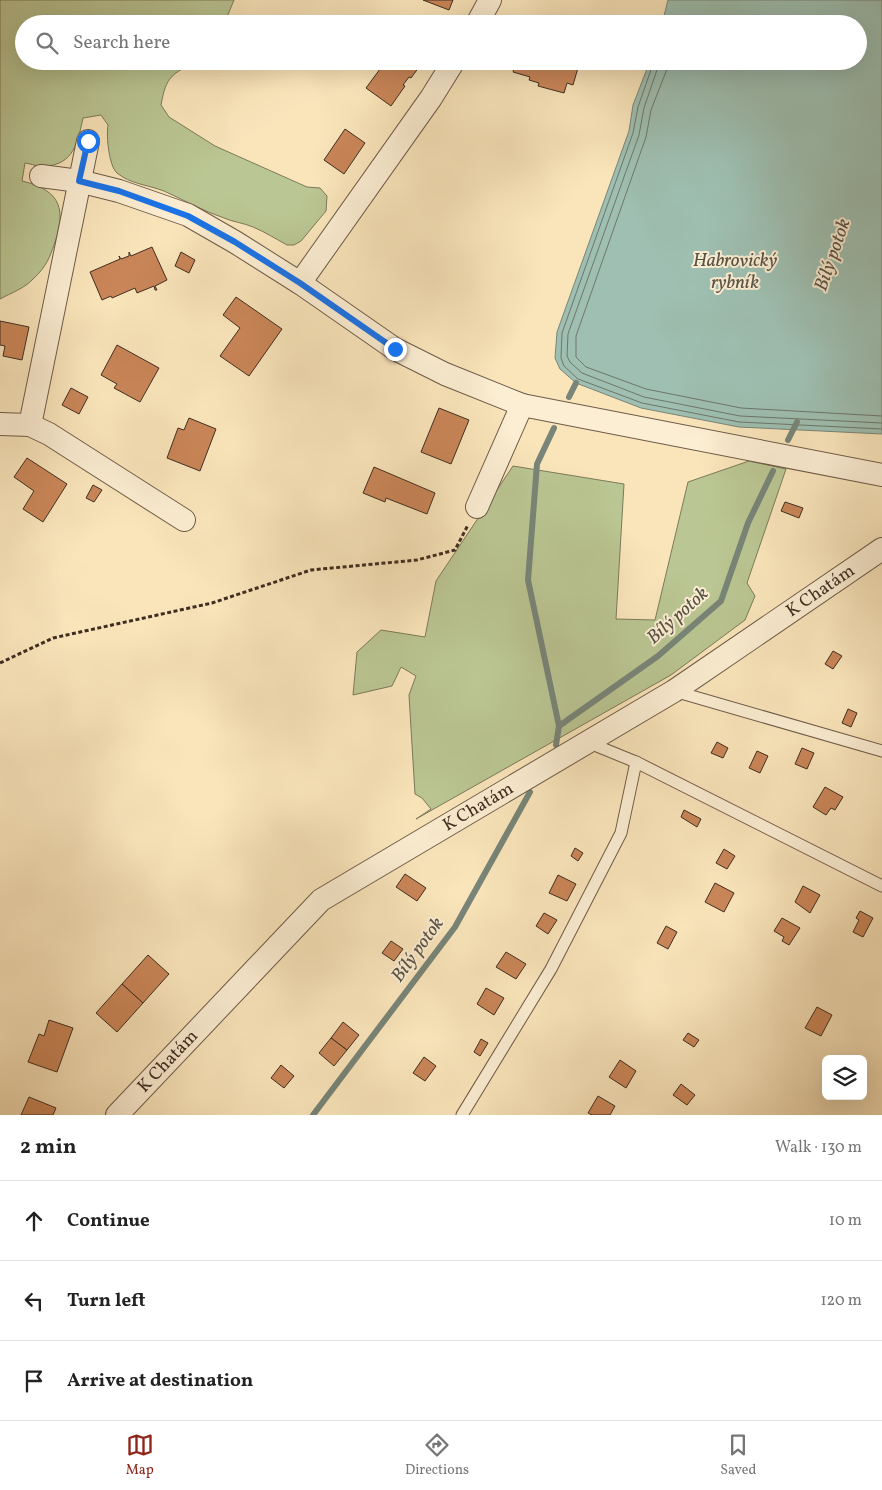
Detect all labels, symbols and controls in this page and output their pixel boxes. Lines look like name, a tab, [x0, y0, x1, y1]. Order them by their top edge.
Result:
search box	[15, 15, 867, 70]
icon: search	[33, 29, 61, 57]
text: Search here	[73, 30, 170, 56]
route start	[77, 130, 100, 153]
water label: Bílý potok	[809, 215, 858, 295]
water label: Habrovický rybník	[693, 248, 778, 296]
route end	[384, 338, 407, 361]
street label: K Chatám	[781, 559, 860, 623]
water label: Bílý potok	[642, 581, 715, 651]
street label: K Chatám	[438, 776, 518, 838]
water label: Bílý potok	[386, 912, 451, 988]
street label: K Chatám	[132, 1024, 204, 1098]
map controls	[822, 1055, 867, 1100]
button: layers	[822, 1055, 867, 1100]
text: 2 min	[20, 1133, 77, 1162]
text: Walk · 130 m	[775, 1137, 862, 1159]
icon: ahead	[20, 1207, 48, 1235]
text: Continue	[67, 1208, 150, 1234]
text: 10 m	[829, 1210, 862, 1232]
icon: left	[20, 1287, 48, 1315]
text: Turn left	[67, 1288, 146, 1314]
text: 120 m	[820, 1290, 862, 1312]
icon: arrive	[20, 1367, 48, 1395]
text: Arrive at destination	[67, 1368, 253, 1394]
tab: Map	[126, 1431, 154, 1480]
tab: Directions	[405, 1431, 469, 1480]
tab: Saved	[720, 1431, 756, 1480]

